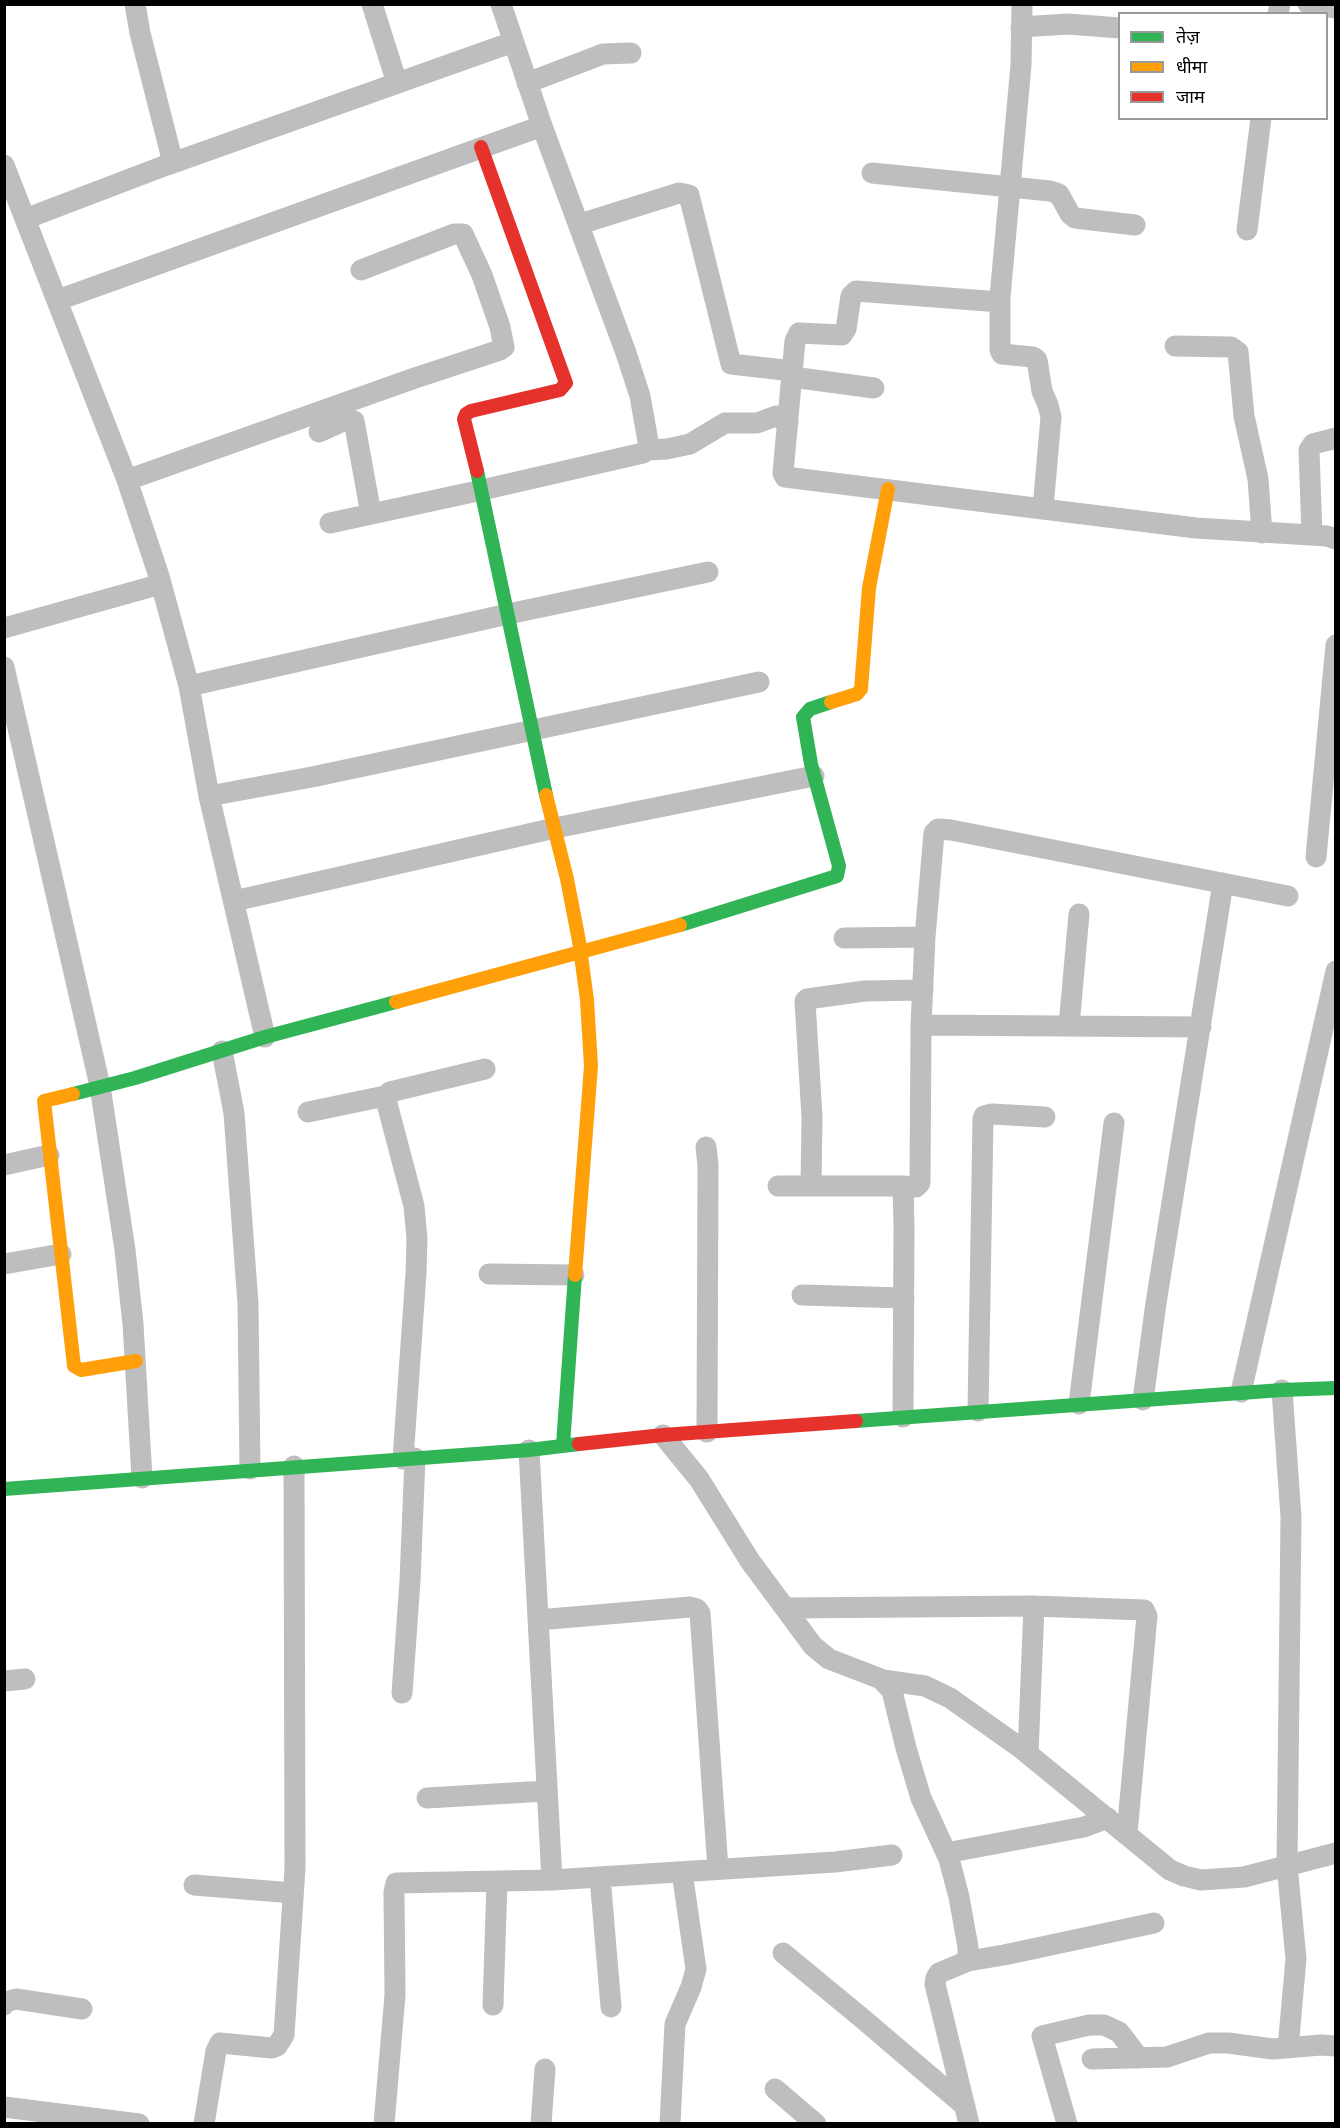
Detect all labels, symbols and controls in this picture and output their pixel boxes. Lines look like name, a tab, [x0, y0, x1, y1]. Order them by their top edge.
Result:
legend	[1118, 12, 1328, 120]
text: तेज़	[1176, 25, 1200, 50]
text: धीमा	[1176, 55, 1207, 80]
text: जाम	[1176, 85, 1205, 110]

